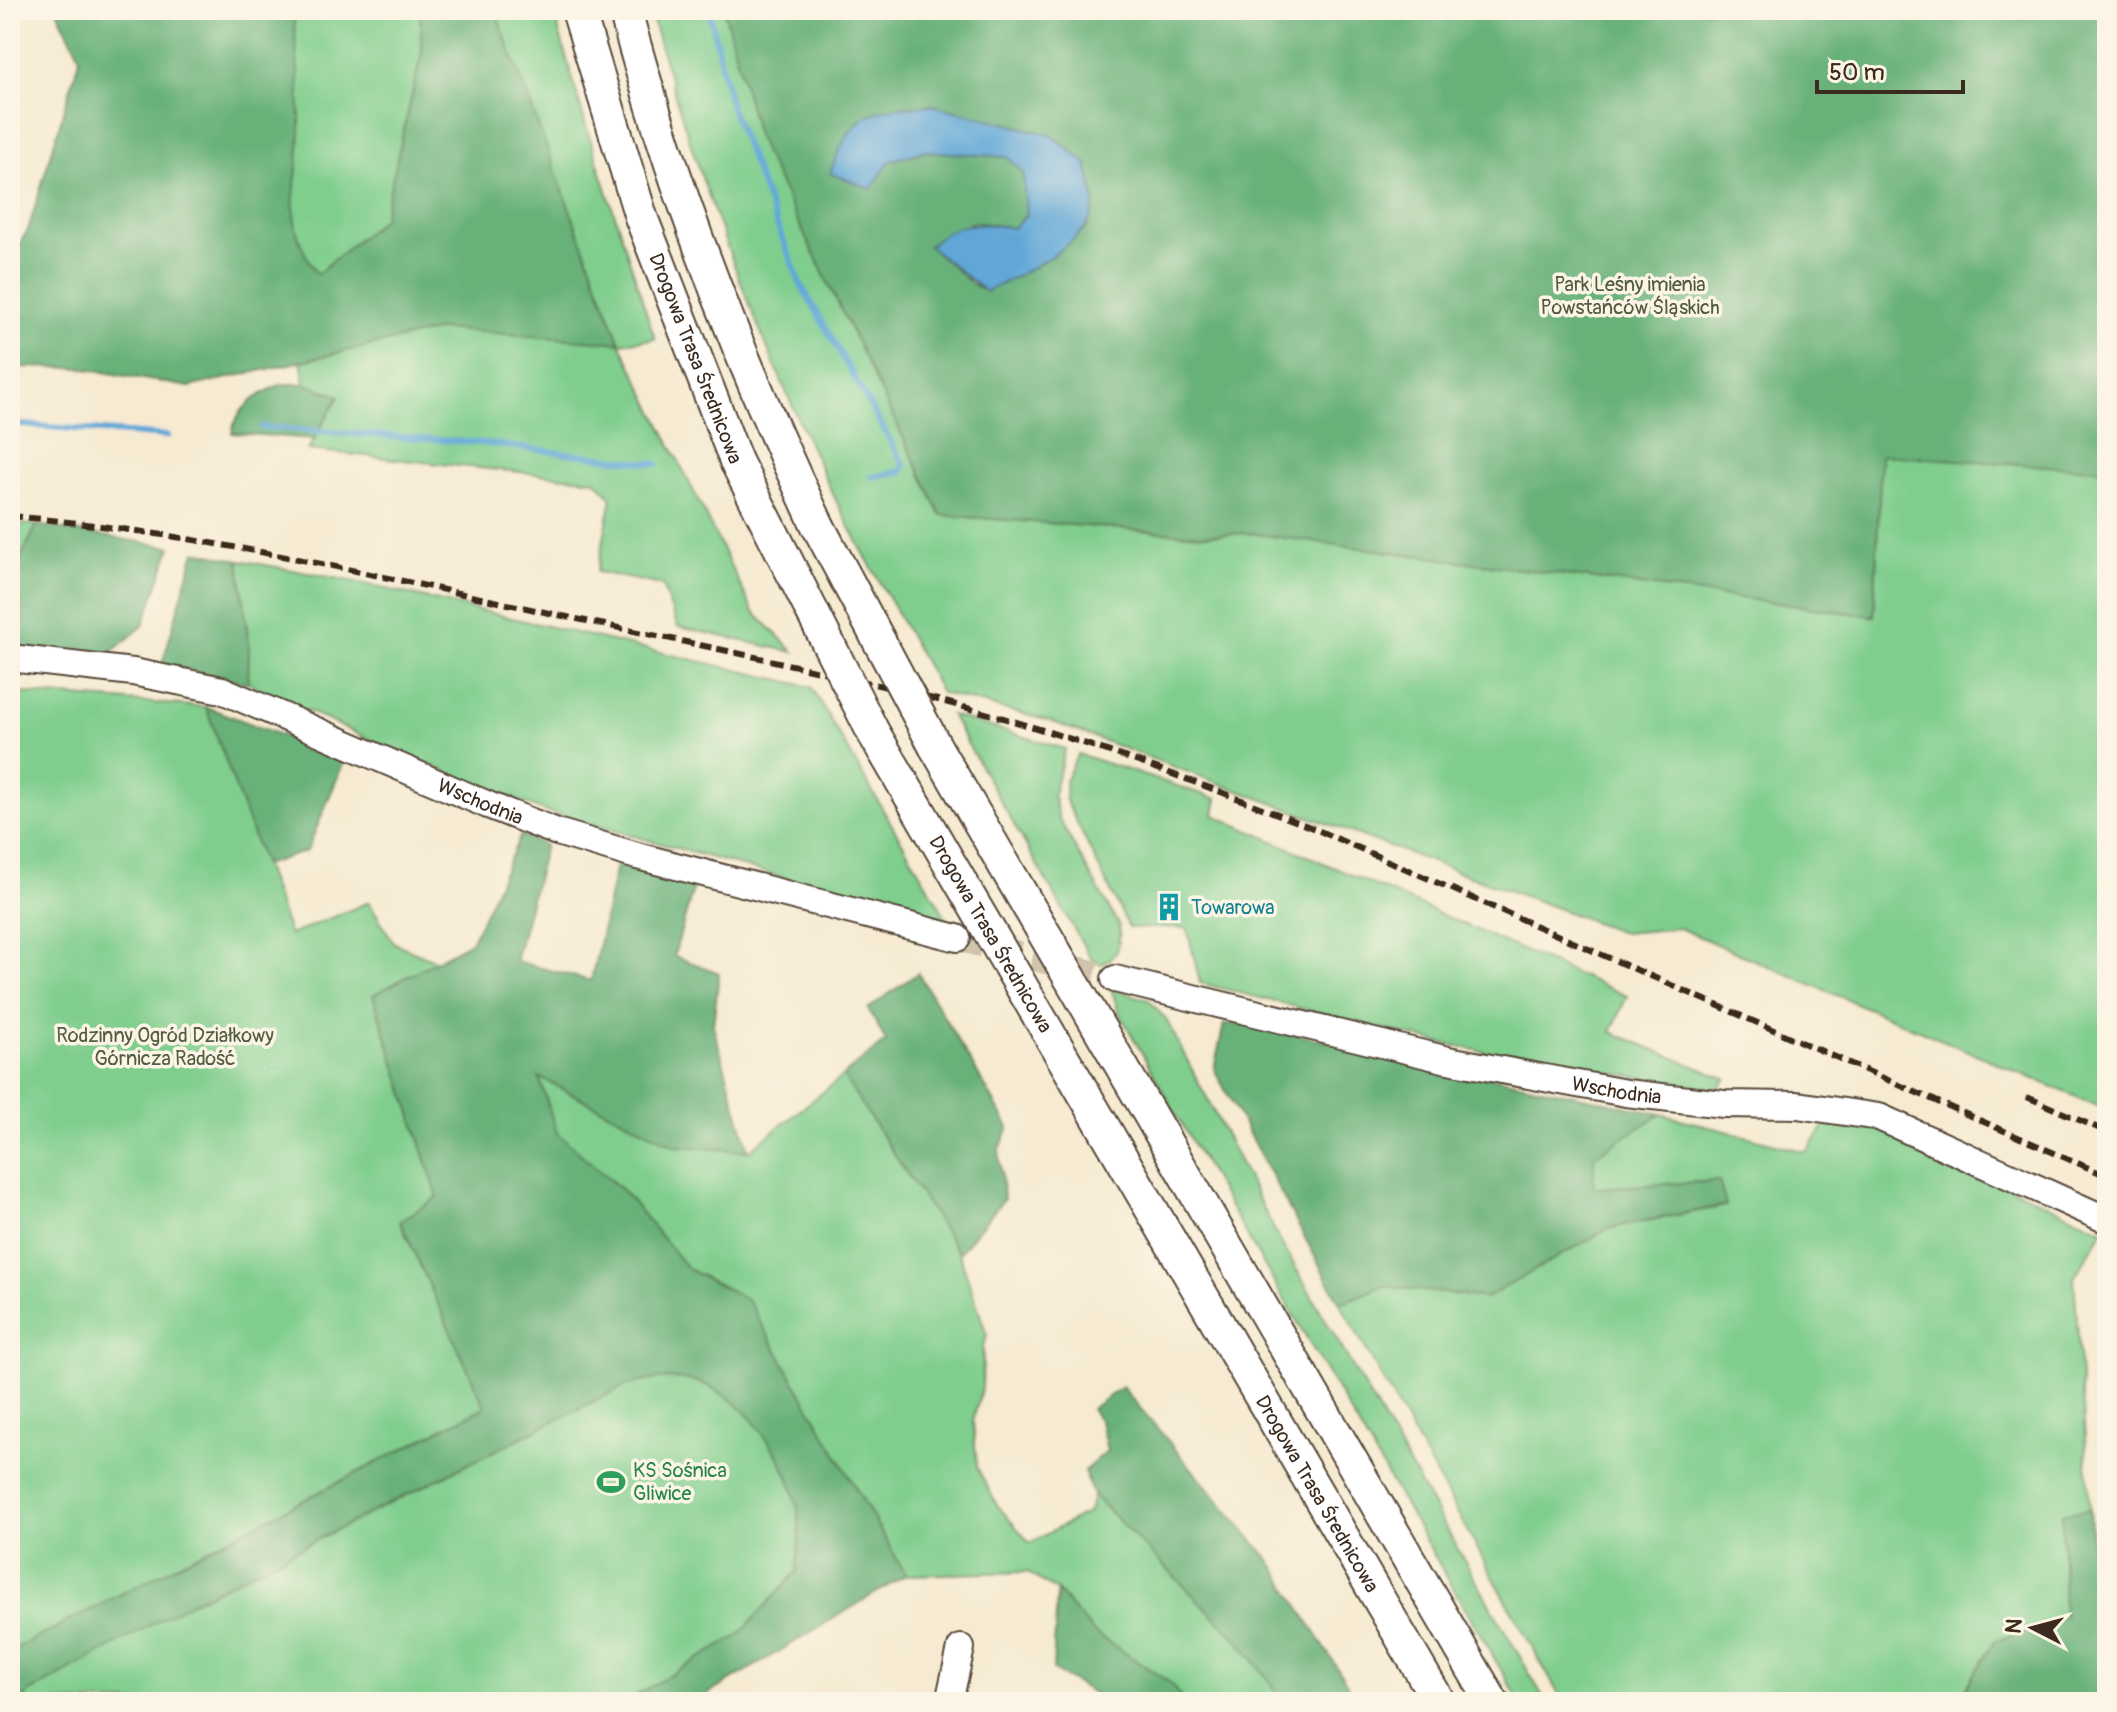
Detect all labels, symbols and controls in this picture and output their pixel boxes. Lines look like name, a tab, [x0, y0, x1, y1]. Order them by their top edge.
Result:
scale bar	[1817, 44, 1963, 94]
text: 50 m	[1829, 58, 1885, 87]
street label: Drogowa Trasa Średnicowa	[644, 249, 748, 467]
park label: Park Leśny imienia Powstańców Śląskich	[1540, 272, 1720, 320]
street label: Wschodnia	[434, 772, 527, 830]
street label: Drogowa Trasa Średnicowa	[924, 831, 1058, 1037]
building icon: Towarowa	[1154, 892, 1184, 922]
place label: Towarowa	[1191, 895, 1275, 920]
park label: Rodzinny Ogród Działkowy Górnicza Radość	[56, 1023, 274, 1071]
street label: Wschodnia	[1570, 1071, 1663, 1109]
street label: Drogowa Trasa Średnicowa	[1250, 1391, 1385, 1597]
place label: KS Sośnica Gliwice	[633, 1458, 727, 1506]
sports icon: KS Sośnica Gliwice	[596, 1467, 626, 1497]
north arrow	[1993, 1588, 2073, 1668]
text: N	[1999, 1617, 2029, 1635]

